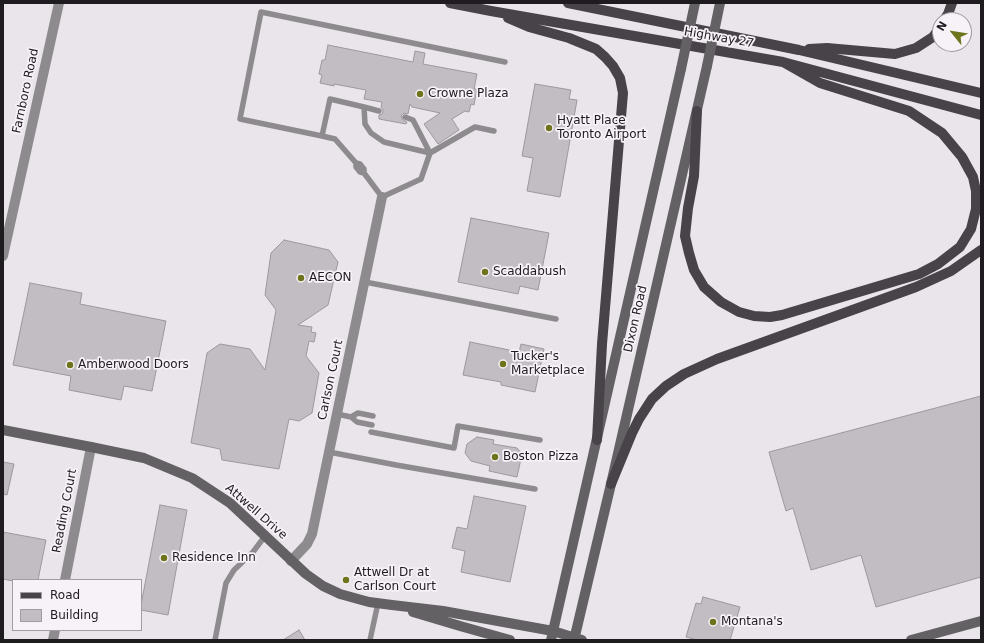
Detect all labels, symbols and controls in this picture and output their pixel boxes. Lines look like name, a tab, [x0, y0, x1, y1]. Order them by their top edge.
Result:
north arrow	[932, 12, 972, 52]
text: N	[934, 19, 950, 33]
street label: Highway 27	[683, 25, 755, 51]
street label: Farnboro Road	[10, 47, 42, 135]
place label: Crowne Plaza	[428, 87, 509, 101]
marker: Crowne Plaza	[415, 89, 425, 99]
place label: Hyatt Place Toronto Airport	[557, 114, 646, 142]
marker: Hyatt Place Toronto Airport	[544, 123, 554, 133]
place label: Scaddabush	[493, 265, 566, 279]
marker: Scaddabush	[480, 267, 490, 277]
place label: AECON	[309, 271, 352, 285]
marker: AECON	[296, 273, 306, 283]
street label: Dixon Road	[621, 284, 651, 354]
street label: Carlson Court	[315, 338, 347, 422]
place label: Tucker's Marketplace	[511, 350, 585, 378]
place label: Amberwood Doors	[78, 358, 189, 372]
marker: Tucker's Marketplace	[498, 359, 508, 369]
marker: Amberwood Doors	[65, 360, 75, 370]
place label: Boston Pizza	[503, 450, 579, 464]
marker: Boston Pizza	[490, 452, 500, 462]
street label: Reading Court	[50, 468, 80, 554]
street label: Attwell Drive	[222, 481, 290, 543]
place label: Residence Inn	[172, 551, 256, 565]
marker: Residence Inn	[159, 553, 169, 563]
place label: Attwell Dr at Carlson Court	[354, 566, 436, 594]
marker: Attwell Dr at Carlson Court	[341, 575, 351, 585]
legend	[12, 579, 142, 631]
text: Road	[50, 588, 80, 602]
text: Building	[50, 608, 99, 622]
place label: Montana's	[721, 615, 783, 629]
marker: Montana's	[708, 617, 718, 627]

